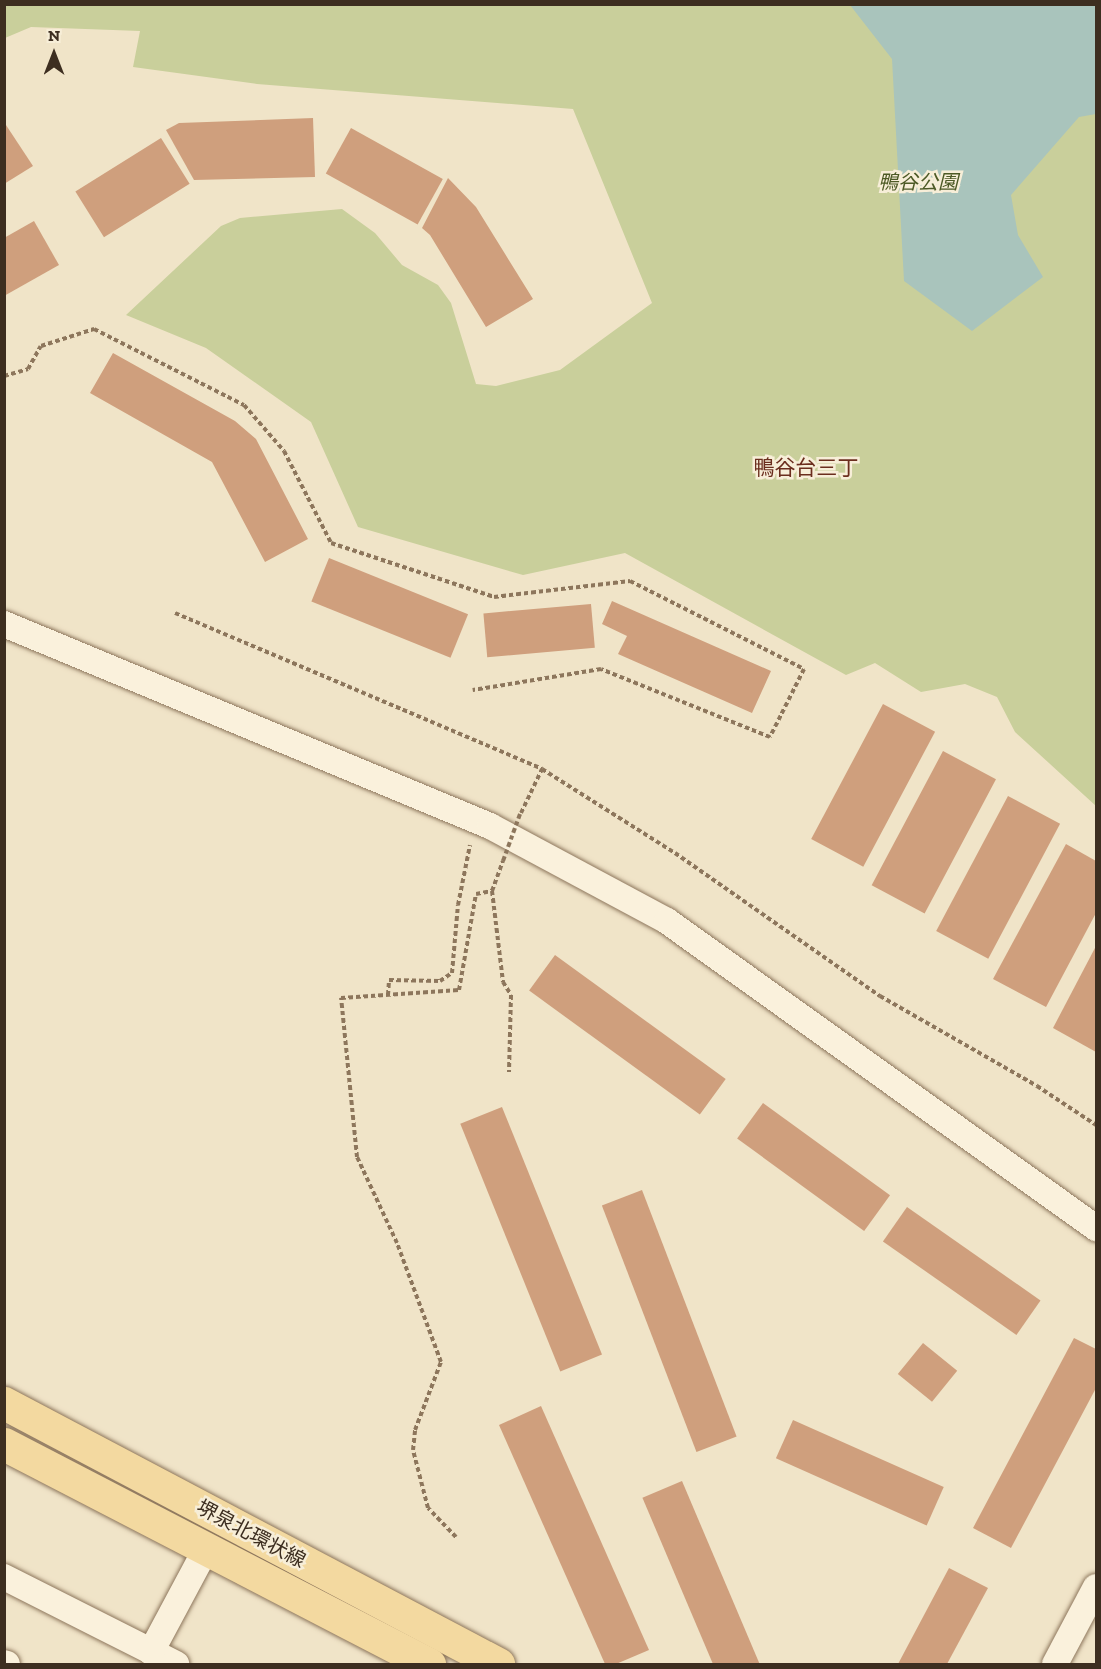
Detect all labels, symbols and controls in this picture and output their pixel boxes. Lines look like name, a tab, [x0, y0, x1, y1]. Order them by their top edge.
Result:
north arrow	[24, 24, 84, 84]
text: N	[48, 26, 60, 45]
park label: 鴨谷公園	[878, 170, 958, 194]
district label: 鴨谷台三丁	[754, 455, 858, 481]
street label: 堺泉北環状線	[192, 1495, 310, 1573]

